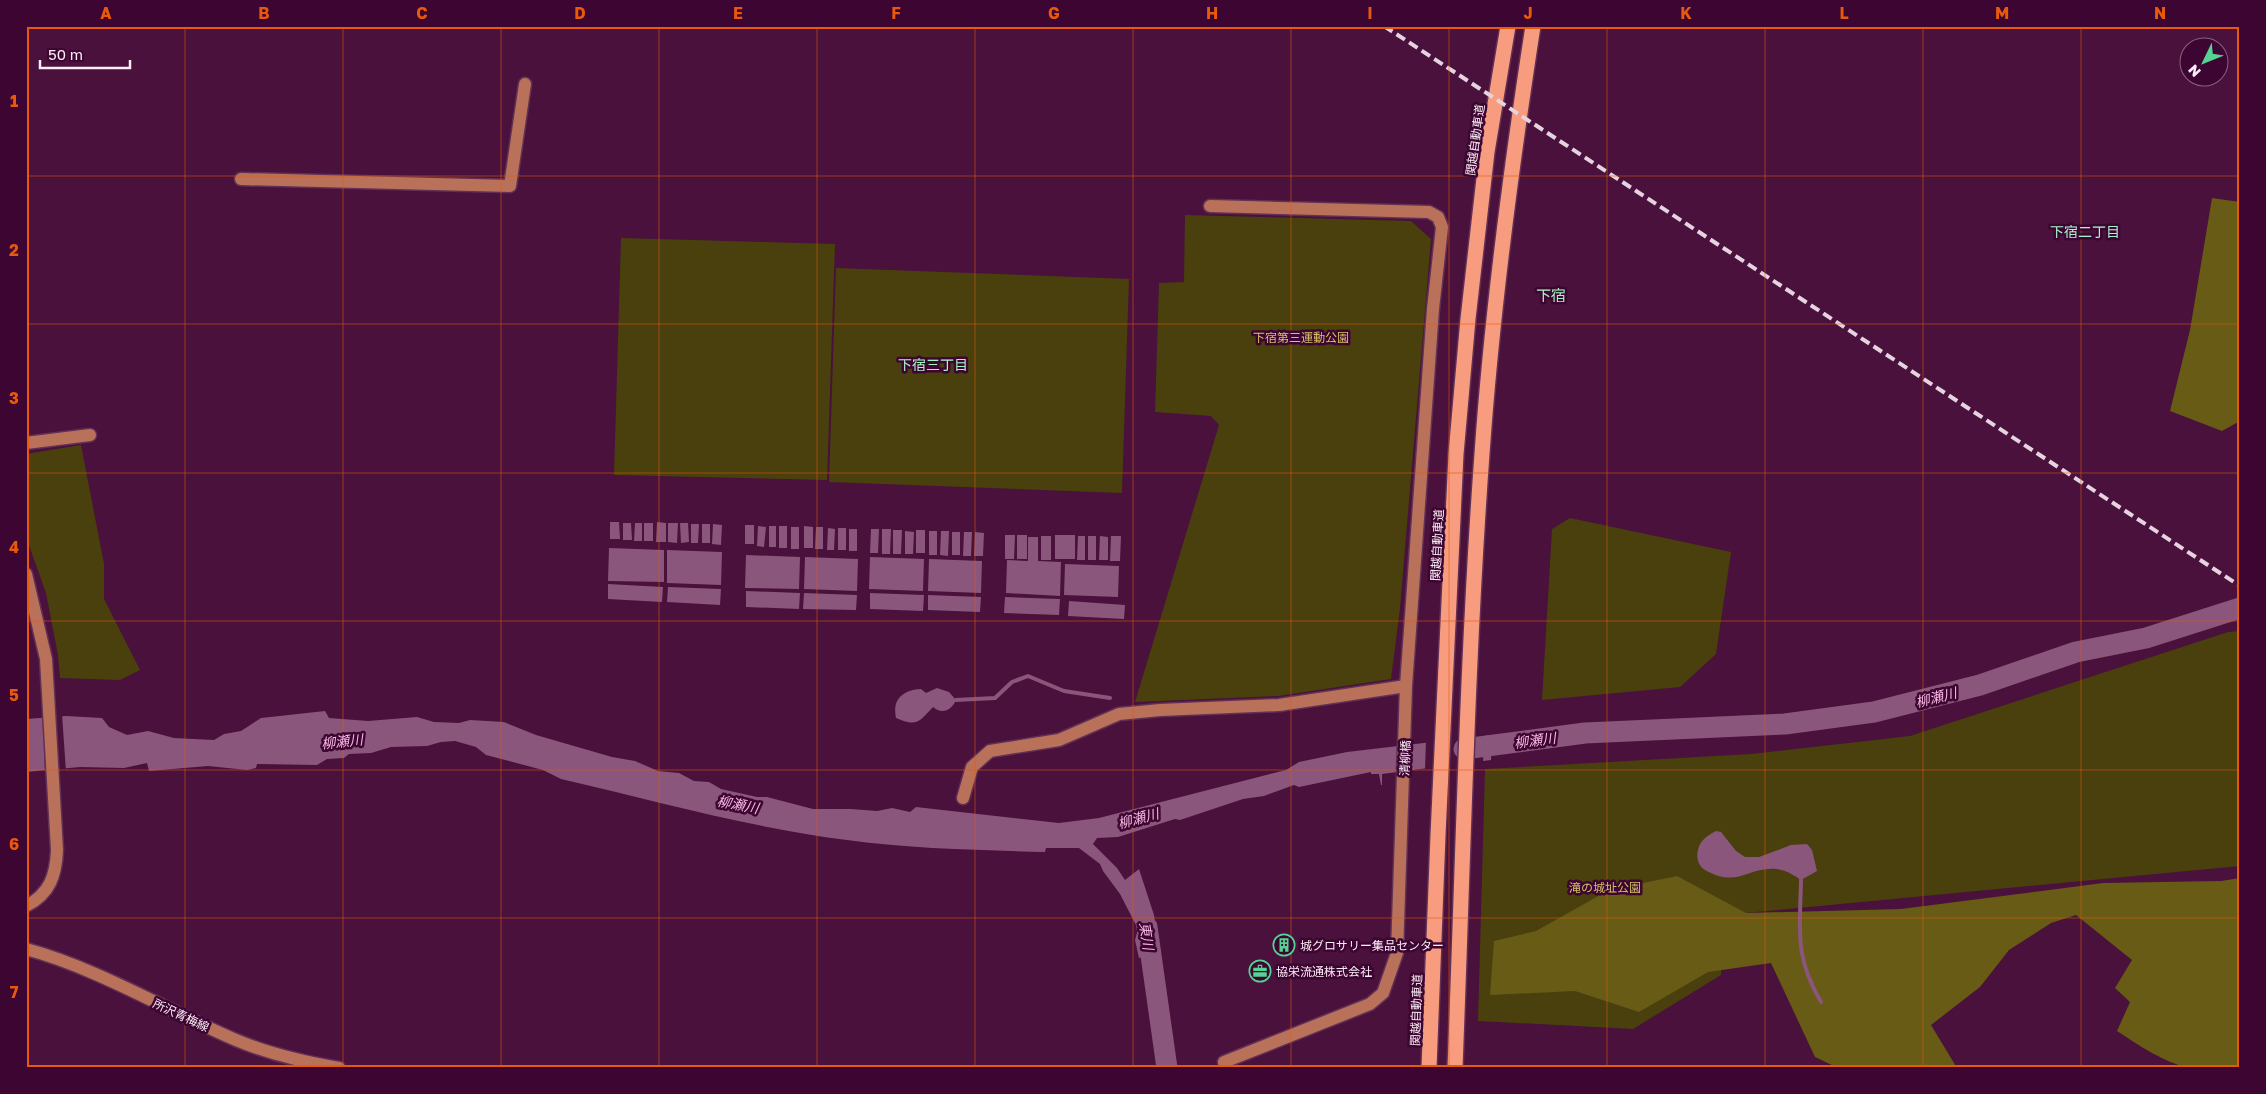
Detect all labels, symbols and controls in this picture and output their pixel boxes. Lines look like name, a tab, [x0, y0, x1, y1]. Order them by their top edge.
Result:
text: A	[100, 3, 112, 23]
text: B	[258, 3, 270, 23]
text: C	[416, 3, 428, 23]
text: D	[574, 3, 586, 23]
text: E	[733, 3, 743, 23]
text: F	[891, 3, 901, 23]
text: G	[1048, 3, 1060, 23]
text: H	[1206, 3, 1218, 23]
text: I	[1367, 3, 1373, 23]
text: J	[1523, 3, 1533, 23]
text: K	[1680, 3, 1692, 23]
text: L	[1839, 3, 1849, 23]
text: M	[1995, 3, 2009, 23]
text: N	[2154, 3, 2166, 23]
scale bar	[40, 38, 130, 70]
north arrow	[2178, 38, 2228, 88]
text: 50 m	[48, 45, 83, 63]
text: N	[2184, 62, 2204, 81]
text: 1	[10, 91, 18, 111]
street label: 関越自動車道	[1463, 103, 1487, 177]
district label: 下宿二丁目	[2050, 223, 2120, 240]
text: 2	[9, 240, 19, 260]
district label: 下宿	[1536, 286, 1566, 304]
park label: 下宿第三運動公園	[1253, 330, 1349, 345]
district label: 下宿三丁目	[898, 356, 968, 373]
text: 3	[9, 388, 19, 408]
street label: 関越自動車道	[1428, 509, 1446, 581]
text: 4	[9, 537, 19, 557]
water label: 柳瀬川	[1914, 683, 1960, 710]
text: 5	[9, 685, 19, 705]
water label: 柳瀬川	[1513, 729, 1559, 751]
water label: 柳瀬川	[320, 730, 366, 752]
street label: 清柳橋	[1397, 740, 1413, 776]
water label: 柳瀬川	[716, 792, 762, 817]
water label: 柳瀬川	[1116, 804, 1162, 832]
text: 6	[9, 834, 19, 854]
park label: 滝の城址公園	[1569, 880, 1641, 895]
water label: 東川	[1136, 921, 1158, 953]
building icon: 城グロサリー集品センター	[1272, 933, 1296, 957]
place label: 城グロサリー集品センター	[1300, 938, 1444, 953]
office icon: 協栄流通株式会社	[1248, 959, 1272, 983]
place label: 協栄流通株式会社	[1276, 964, 1372, 979]
street label: 関越自動車道	[1407, 974, 1425, 1046]
text: 7	[10, 982, 19, 1002]
street label: 所沢青梅線	[151, 996, 211, 1034]

